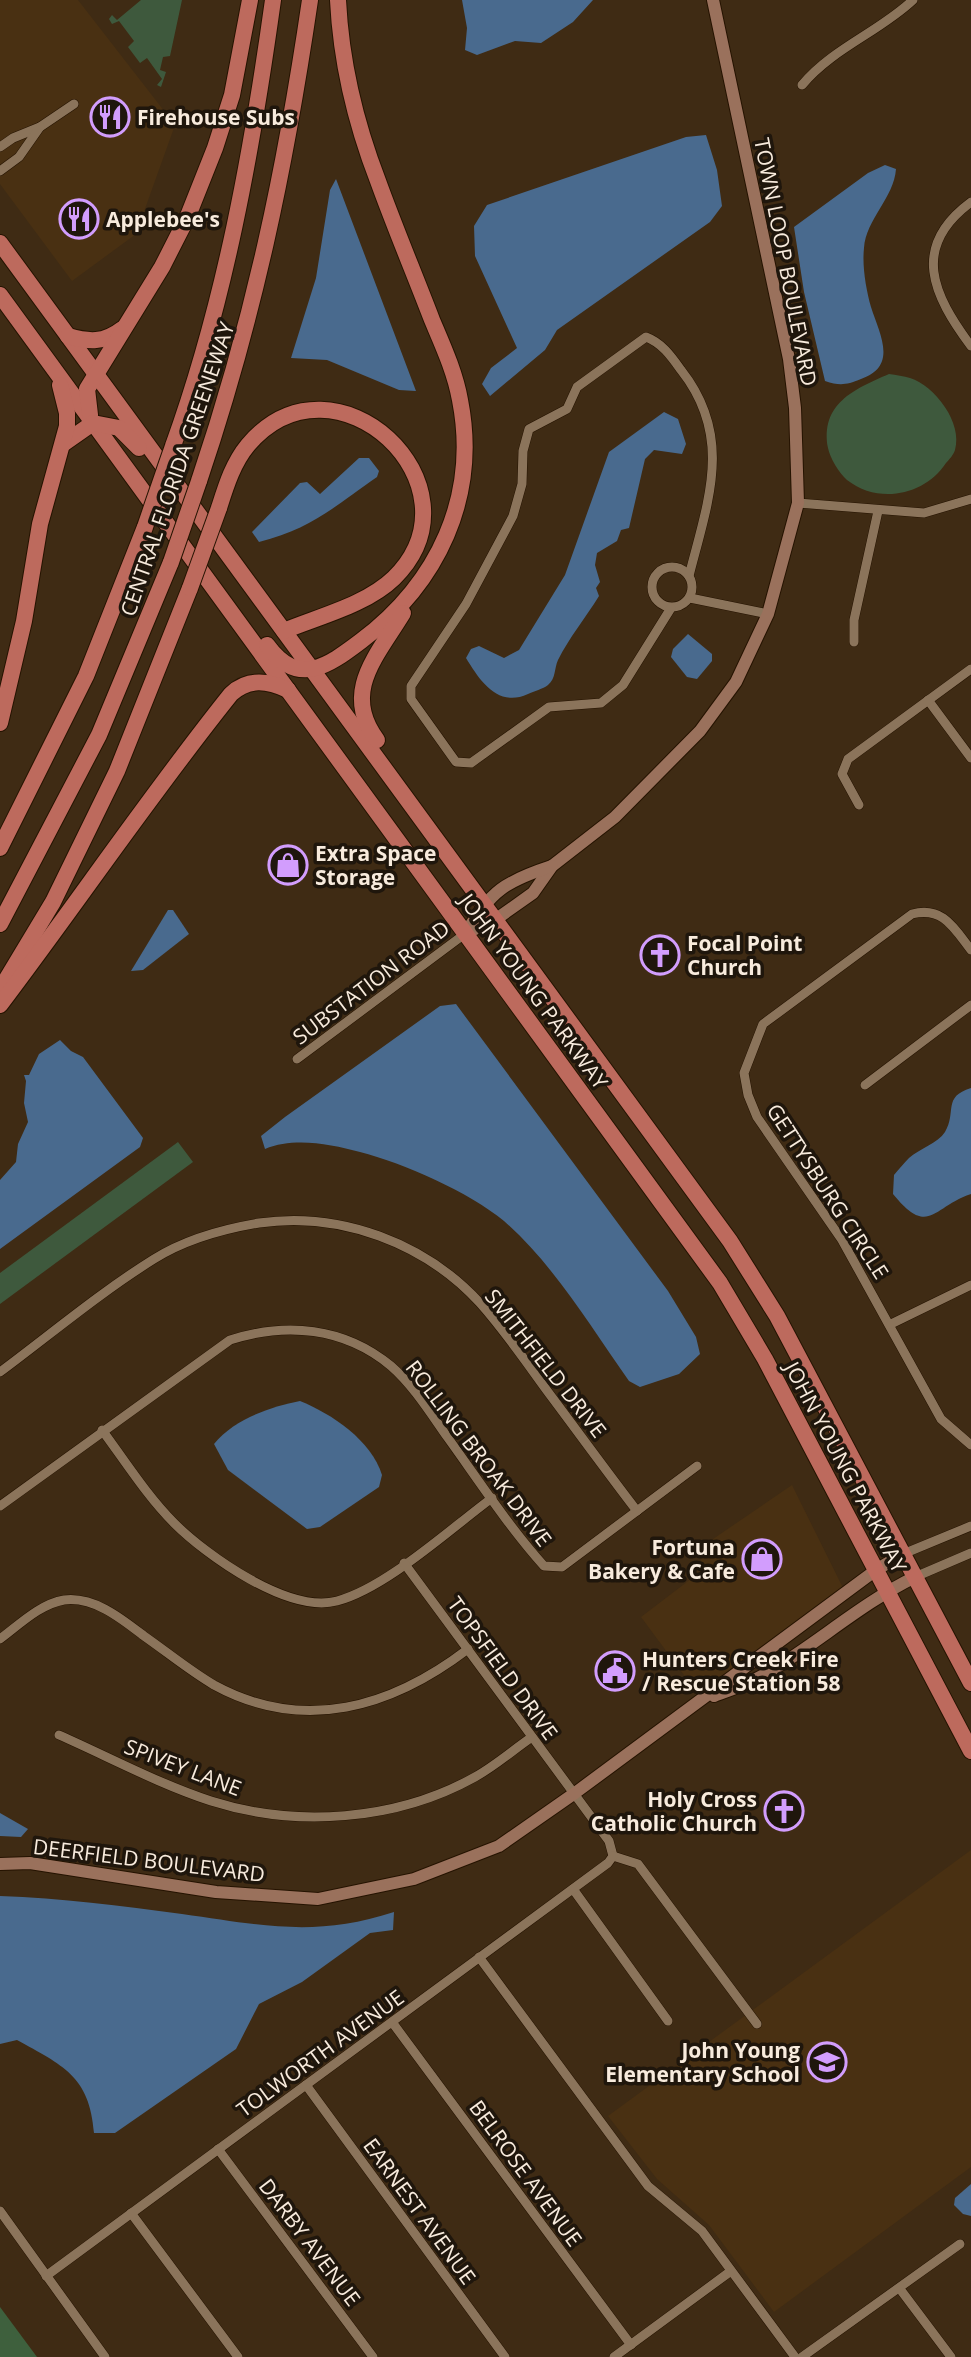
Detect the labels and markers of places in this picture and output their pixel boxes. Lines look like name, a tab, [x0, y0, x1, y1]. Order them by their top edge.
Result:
restaurant icon: Firehouse Subs	[89, 96, 131, 138]
place label: Firehouse Subs	[137, 103, 295, 131]
restaurant icon: Applebee's	[58, 198, 100, 240]
place label: Applebee's	[106, 205, 220, 233]
place label: Extra Space Storage	[315, 839, 436, 891]
shop icon: Extra Space Storage	[267, 844, 309, 886]
place label: Focal Point Church	[687, 929, 802, 981]
church icon: Focal Point Church	[639, 934, 681, 976]
place label: Fortuna Bakery & Cafe	[588, 1533, 735, 1585]
shop icon: Fortuna Bakery & Cafe	[741, 1538, 783, 1580]
place label: Hunters Creek Fire / Rescue Station 58	[642, 1645, 840, 1697]
public building icon: Hunters Creek Fire / Rescue Station 58	[594, 1650, 636, 1692]
place label: Holy Cross Catholic Church	[591, 1785, 757, 1837]
church icon: Holy Cross Catholic Church	[763, 1790, 805, 1832]
place label: John Young Elementary School	[605, 2036, 800, 2088]
school or university icon: John Young Elementary School	[806, 2041, 848, 2083]

